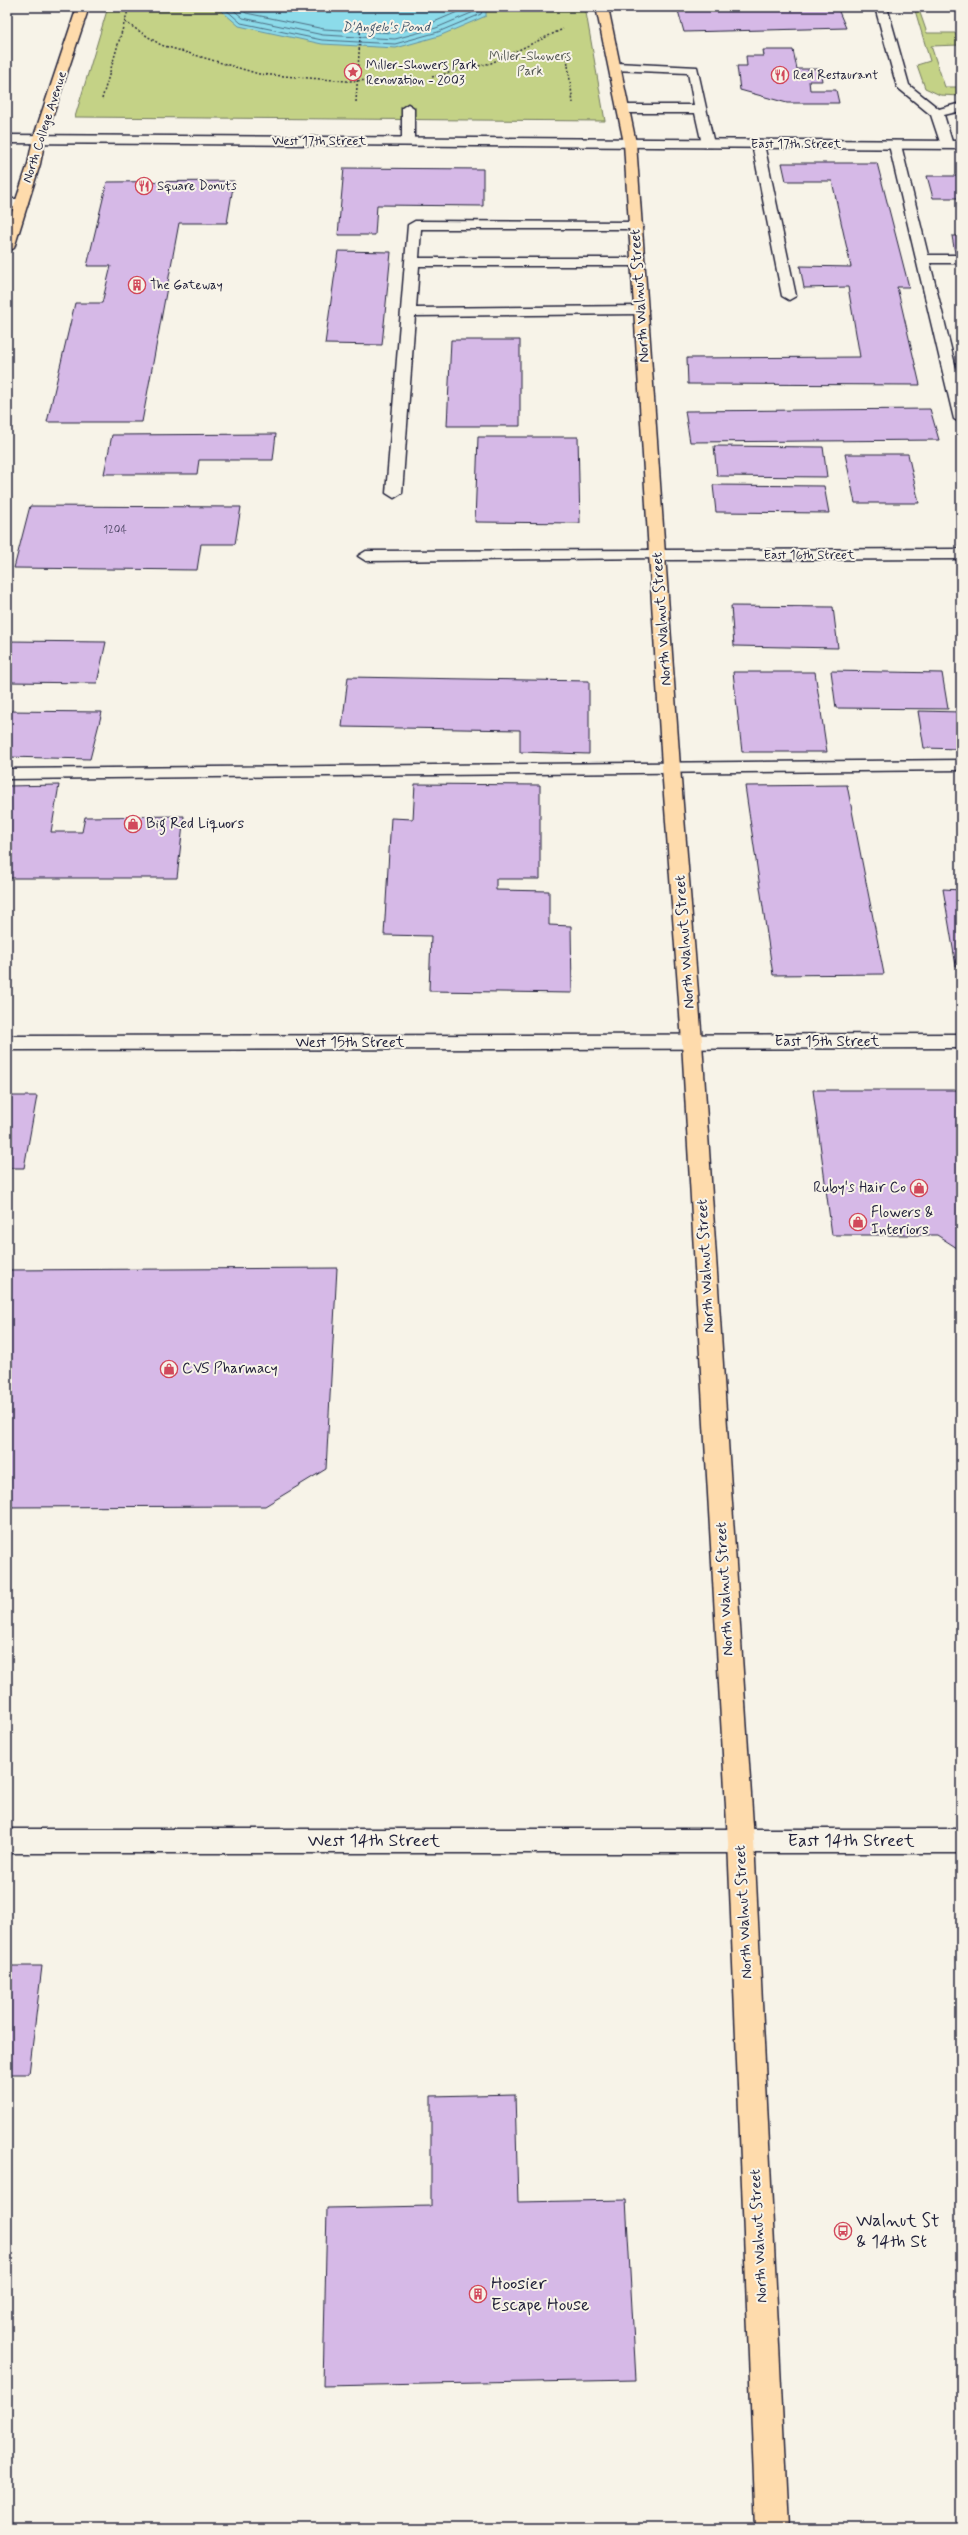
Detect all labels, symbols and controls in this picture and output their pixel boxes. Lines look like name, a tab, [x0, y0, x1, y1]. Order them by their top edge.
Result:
water label: D'Angelo's Pond	[342, 19, 432, 38]
park label: Miller-Showers Park	[489, 48, 571, 80]
place label: Miller-Showers Park Renovation - 2003	[366, 57, 478, 89]
place icon: Miller-Showers Park Renovation - 2003	[343, 62, 363, 82]
restaurant icon: Red Restaurant	[770, 65, 790, 85]
place label: Red Restaurant	[793, 67, 878, 84]
street label: North College Avenue	[19, 69, 71, 185]
street label: West 17th Street	[272, 133, 366, 150]
street label: East 17th Street	[751, 136, 842, 153]
restaurant icon: Square Donuts	[134, 176, 154, 196]
place label: Square Donuts	[157, 178, 237, 195]
street label: North Walnut Street	[625, 228, 655, 364]
building icon: The Gateway	[127, 275, 147, 295]
place label: The Gateway	[150, 277, 223, 294]
house number: 1204	[103, 523, 127, 537]
street label: East 16th Street	[763, 547, 855, 564]
street label: North Walnut Street	[647, 551, 677, 687]
shop icon: Big Red Liquors	[123, 814, 143, 834]
place label: Big Red Liquors	[146, 814, 244, 835]
street label: North Walnut Street	[670, 874, 700, 1010]
street label: East 15th Street	[775, 1032, 880, 1052]
street label: West 15th Street	[295, 1033, 405, 1053]
place label: Ruby's Hair Co	[813, 1178, 906, 1198]
shop icon: Ruby's Hair Co	[909, 1178, 929, 1198]
street label: North Walnut Street	[692, 1198, 719, 1333]
place label: Flowers & Interiors	[871, 1203, 933, 1240]
shop icon: Flowers & Interiors	[848, 1212, 868, 1232]
shop icon: CVS Pharmacy	[159, 1359, 179, 1379]
place label: CVS Pharmacy	[182, 1359, 278, 1379]
street label: North Walnut Street	[711, 1521, 738, 1656]
street label: West 14th Street	[308, 1829, 441, 1853]
street label: East 14th Street	[787, 1829, 915, 1853]
street label: North Walnut Street	[730, 1844, 757, 1979]
street label: North Walnut Street	[745, 2168, 772, 2303]
place label: Walnut St & 14th St	[856, 2209, 939, 2254]
bus stop icon: Walnut St & 14th St	[833, 2221, 853, 2241]
place label: Hoosier Escape House	[491, 2272, 590, 2317]
building icon: Hoosier Escape House	[468, 2284, 488, 2304]

